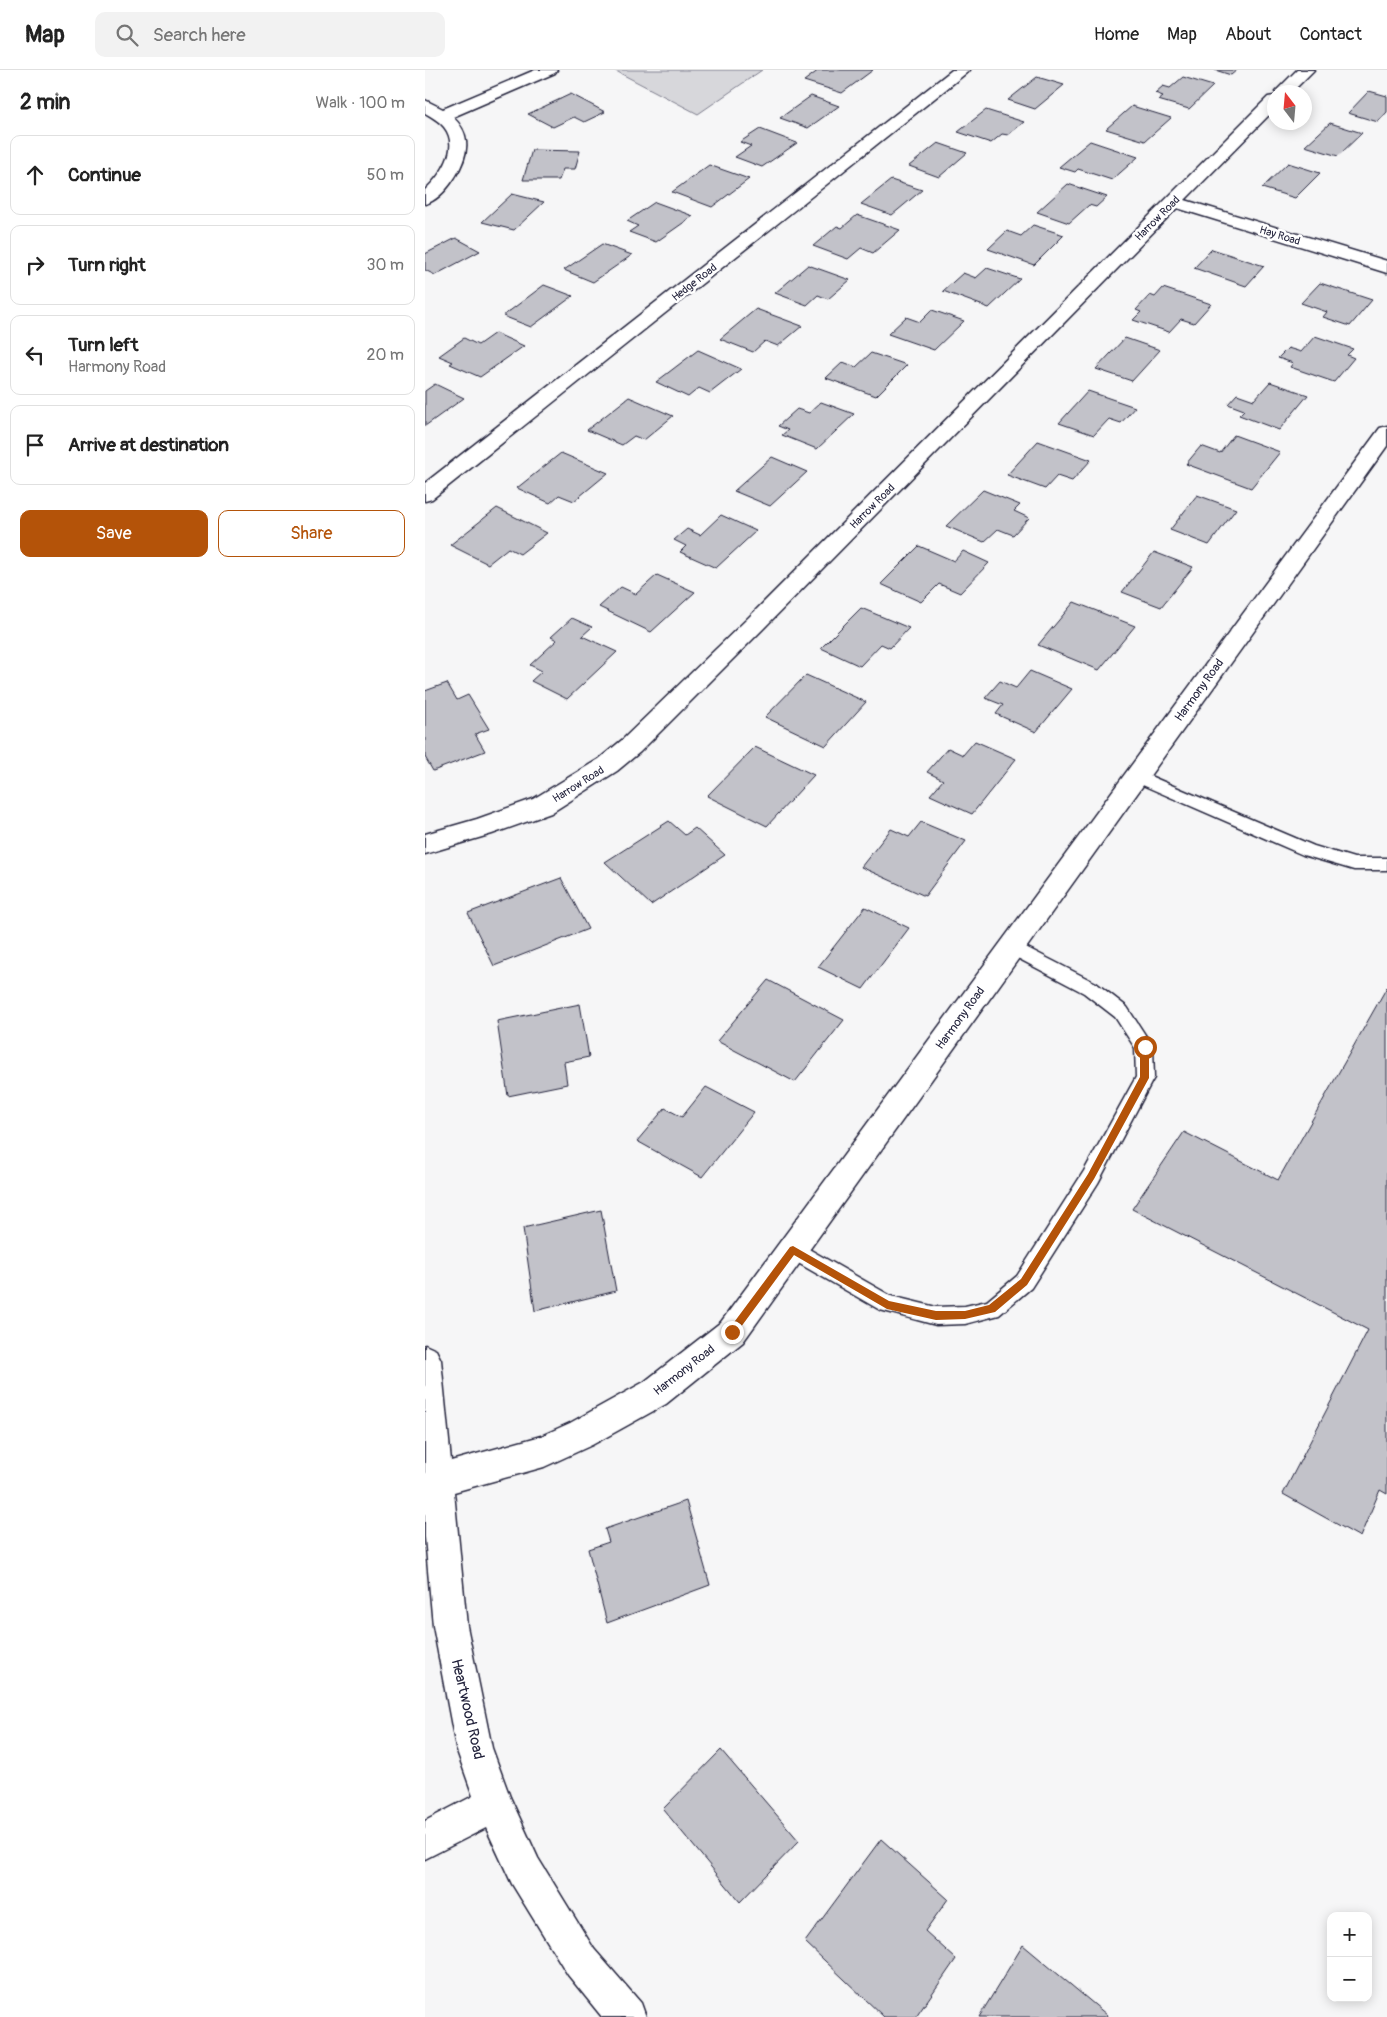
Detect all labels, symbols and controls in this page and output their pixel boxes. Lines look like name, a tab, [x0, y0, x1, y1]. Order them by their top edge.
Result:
search box	[95, 12, 445, 57]
text: Map	[25, 20, 65, 49]
icon: search	[113, 21, 141, 49]
text: Search here	[153, 23, 246, 47]
text: Home	[1094, 23, 1139, 46]
text: Map	[1167, 23, 1197, 46]
text: About	[1225, 23, 1271, 46]
text: Contact	[1299, 23, 1362, 46]
north arrow	[1267, 85, 1312, 130]
text: 2 min	[20, 89, 70, 116]
text: Walk · 100 m	[316, 93, 405, 113]
icon: ahead	[21, 161, 49, 189]
text: Continue	[68, 163, 141, 187]
text: 50 m	[367, 165, 404, 185]
street label: Harrow Road	[1132, 193, 1182, 243]
street label: Hay Road	[1258, 223, 1302, 248]
icon: right	[21, 251, 49, 279]
text: Turn right	[68, 253, 146, 277]
text: 30 m	[366, 255, 404, 275]
street label: Hedge Road	[669, 261, 719, 304]
text: Turn left	[68, 333, 138, 357]
icon: left	[21, 341, 49, 369]
text: 20 m	[366, 345, 404, 365]
text: Harmony Road	[68, 357, 166, 377]
icon: arrive	[21, 431, 49, 459]
text: Arrive at destination	[68, 433, 229, 457]
street label: Harrow Road	[847, 481, 897, 531]
button: Save	[20, 510, 208, 557]
button: Share	[218, 510, 405, 557]
street label: Harmony Road	[1172, 656, 1227, 724]
street label: Harrow Road	[550, 764, 606, 805]
street label: Harmony Road	[933, 984, 988, 1052]
route start	[1134, 1036, 1157, 1059]
route end	[721, 1321, 744, 1344]
street label: Harmony Road	[651, 1342, 718, 1399]
street label: Heartwood Road	[447, 1657, 488, 1761]
map controls	[1327, 1912, 1372, 2002]
button: +	[1327, 1912, 1372, 1957]
button: −	[1327, 1957, 1372, 2002]

